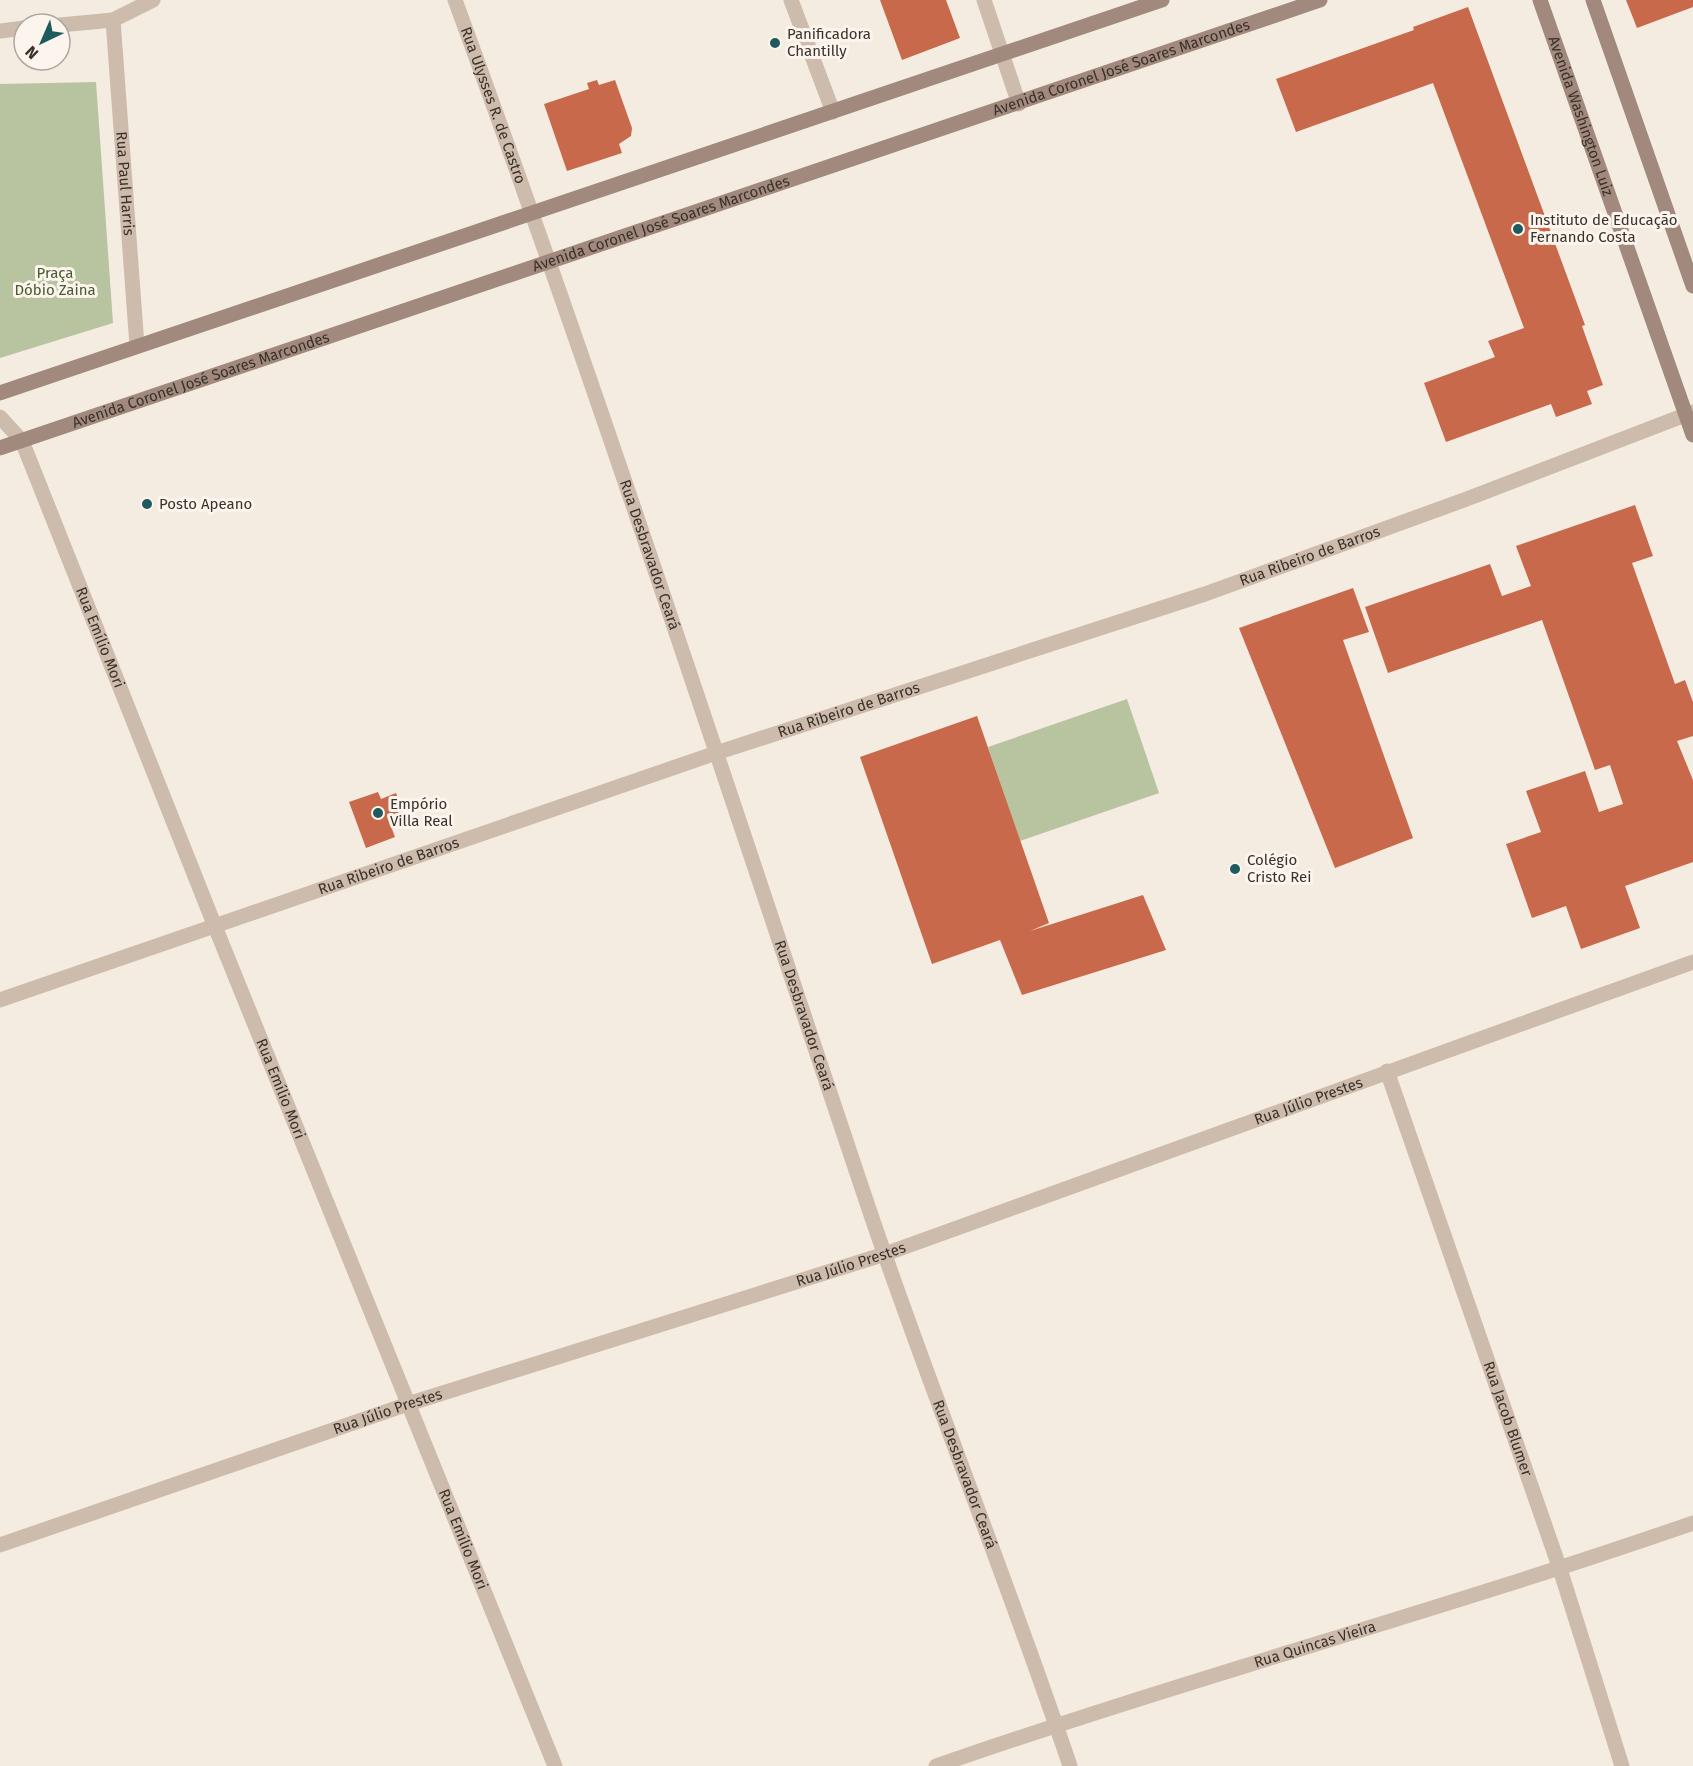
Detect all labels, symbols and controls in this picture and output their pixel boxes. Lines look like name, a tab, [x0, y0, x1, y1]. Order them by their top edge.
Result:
north arrow	[12, 12, 72, 72]
street label: Avenida Coronel José Soares Marcondes	[990, 15, 1252, 119]
street label: Rua Ulysses R. de Castro	[457, 25, 530, 186]
place label: Panificadora Chantilly	[787, 25, 871, 60]
street label: Avenida Washington Luiz	[1544, 34, 1617, 199]
marker: Panificadora Chantilly	[768, 36, 782, 50]
text: N	[22, 42, 42, 63]
street label: Rua Paul Harris	[112, 131, 138, 236]
street label: Avenida Coronel José Soares Marcondes	[530, 172, 792, 276]
place label: Instituto de Educação Fernando Costa	[1530, 211, 1678, 246]
marker: Instituto de Educação Fernando Costa	[1511, 222, 1525, 236]
park label: Praça Dóbio Zaina	[14, 264, 96, 299]
street label: Avenida Coronel José Soares Marcondes	[70, 328, 332, 432]
street label: Rua Desbravador Ceará	[616, 477, 684, 632]
place label: Posto Apeano	[159, 495, 252, 513]
marker: Posto Apeano	[140, 497, 154, 511]
street label: Rua Ribeiro de Barros	[1237, 522, 1382, 590]
street label: Rua Emílio Mori	[72, 584, 128, 691]
street label: Rua Ribeiro de Barros	[776, 678, 922, 741]
place label: Empório Villa Real	[390, 795, 453, 830]
marker: Empório Villa Real	[371, 806, 385, 820]
street label: Rua Ribeiro de Barros	[316, 833, 461, 899]
place label: Colégio Cristo Rei	[1247, 851, 1311, 886]
marker: Colégio Cristo Rei	[1228, 862, 1242, 876]
street label: Rua Desbravador Ceará	[771, 938, 838, 1093]
street label: Rua Emílio Mori	[252, 1036, 309, 1142]
street label: Rua Júlio Prestes	[1252, 1073, 1365, 1129]
street label: Rua Júlio Prestes	[794, 1238, 908, 1290]
street label: Rua Jacob Blumer	[1480, 1359, 1536, 1479]
street label: Rua Júlio Prestes	[331, 1385, 444, 1438]
street label: Rua Desbravador Ceará	[929, 1397, 1001, 1551]
street label: Rua Emílio Mori	[435, 1486, 492, 1592]
street label: Rua Quincas Vieira	[1252, 1617, 1378, 1672]

